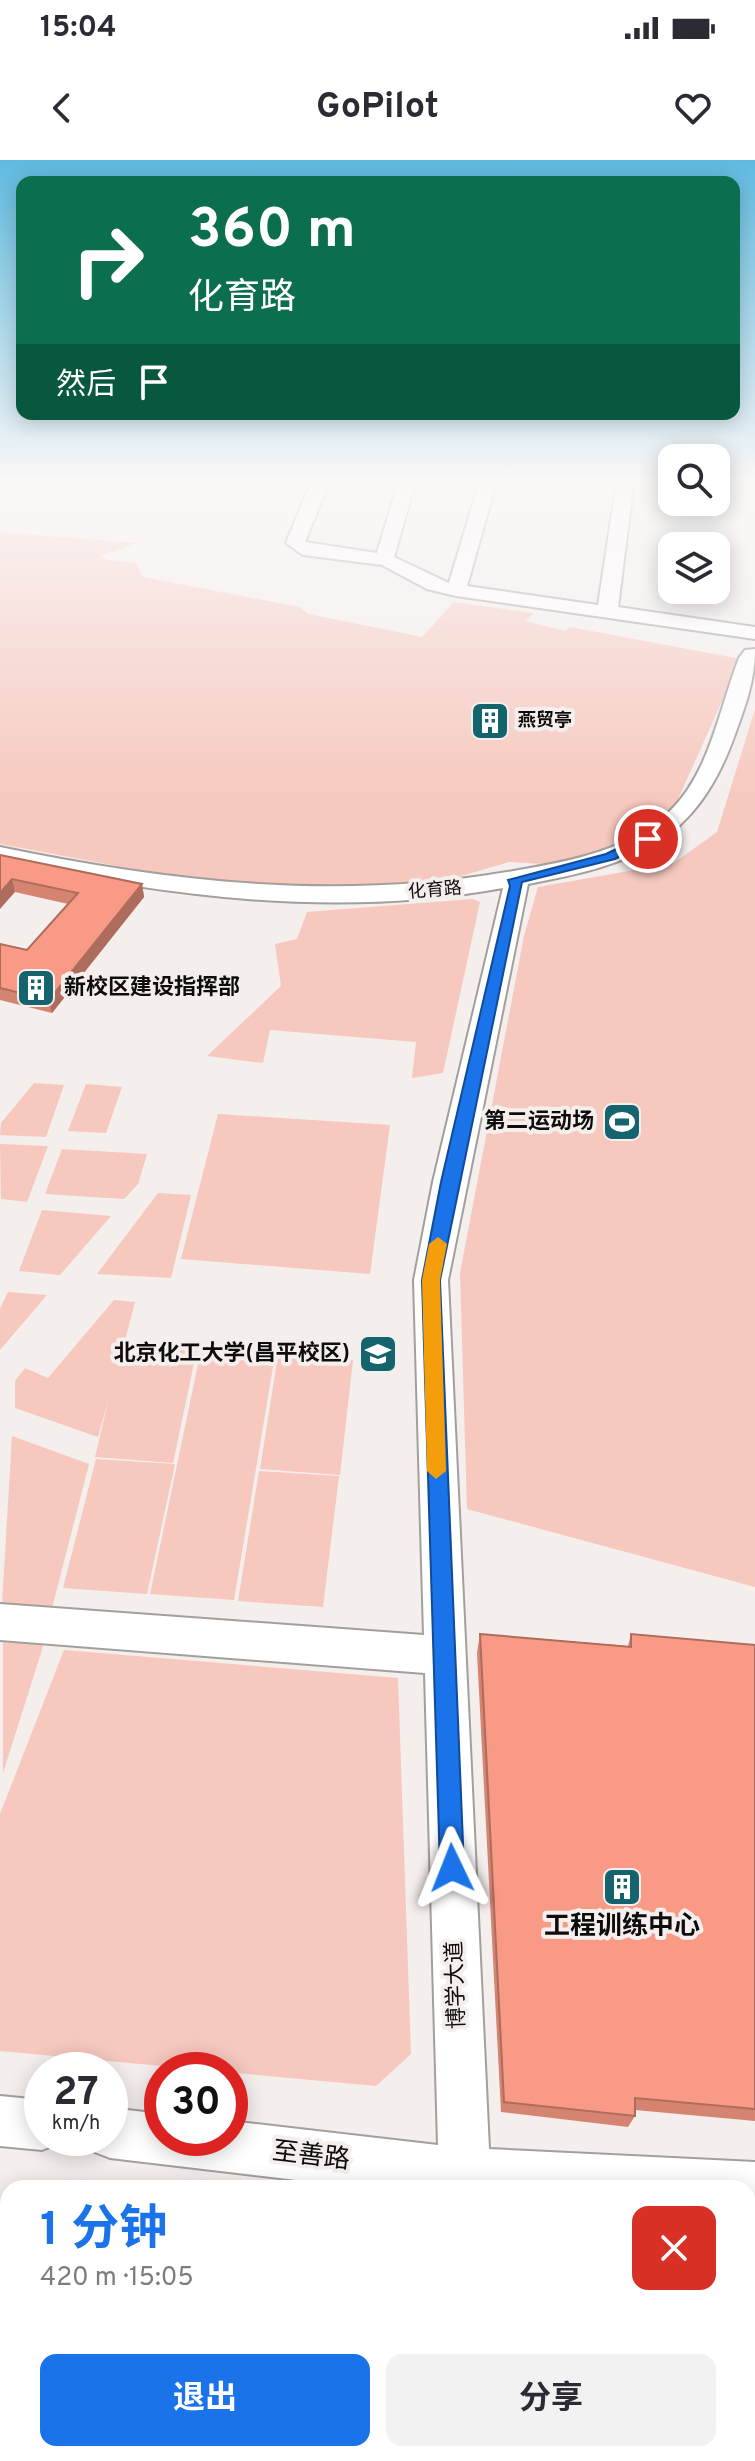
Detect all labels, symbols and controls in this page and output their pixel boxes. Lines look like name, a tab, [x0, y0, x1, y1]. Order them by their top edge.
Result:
text: 15:04	[40, 10, 117, 47]
text: GoPilot	[316, 85, 439, 131]
icon: back	[40, 86, 84, 130]
icon: heart	[671, 86, 715, 130]
text: 360 m	[188, 197, 356, 267]
icon: right	[56, 208, 160, 312]
text: 化育路	[188, 276, 296, 322]
icon: arrive	[132, 360, 176, 404]
text: 然后	[56, 368, 116, 405]
map controls	[658, 444, 730, 604]
button: search	[658, 444, 730, 516]
button: layers	[658, 532, 730, 604]
building icon: 燕贸亭	[469, 700, 511, 742]
place label: 燕贸亭	[518, 710, 572, 733]
pin	[614, 805, 682, 873]
icon: arrive	[626, 817, 670, 861]
street label: 化育路	[407, 877, 463, 905]
building icon: 新校区建设指挥部	[15, 967, 57, 1009]
place label: 新校区建设指挥部	[64, 975, 240, 1002]
sports icon: 第二运动场	[601, 1101, 643, 1143]
place label: 第二运动场	[484, 1109, 594, 1136]
school or university icon: 北京化工大学(昌平校区)	[357, 1333, 399, 1375]
place label: 北京化工大学(昌平校区)	[114, 1341, 350, 1368]
position arrow	[410, 1826, 494, 1910]
building icon: 工程训练中心	[601, 1866, 643, 1908]
place label: 工程训练中心	[544, 1911, 700, 1944]
street label: 博学大道	[442, 1941, 472, 2029]
speed limit sign: 30	[144, 2052, 248, 2156]
text: 27	[53, 2069, 99, 2119]
text: km/h	[52, 2111, 100, 2137]
street label: 至善路	[270, 2136, 352, 2178]
text: 1 分钟	[40, 2202, 167, 2262]
button: close	[632, 2206, 716, 2290]
text: 420 m · 15:05	[40, 2262, 194, 2295]
button: 退出	[40, 2354, 370, 2446]
button: 分享	[386, 2354, 716, 2446]

